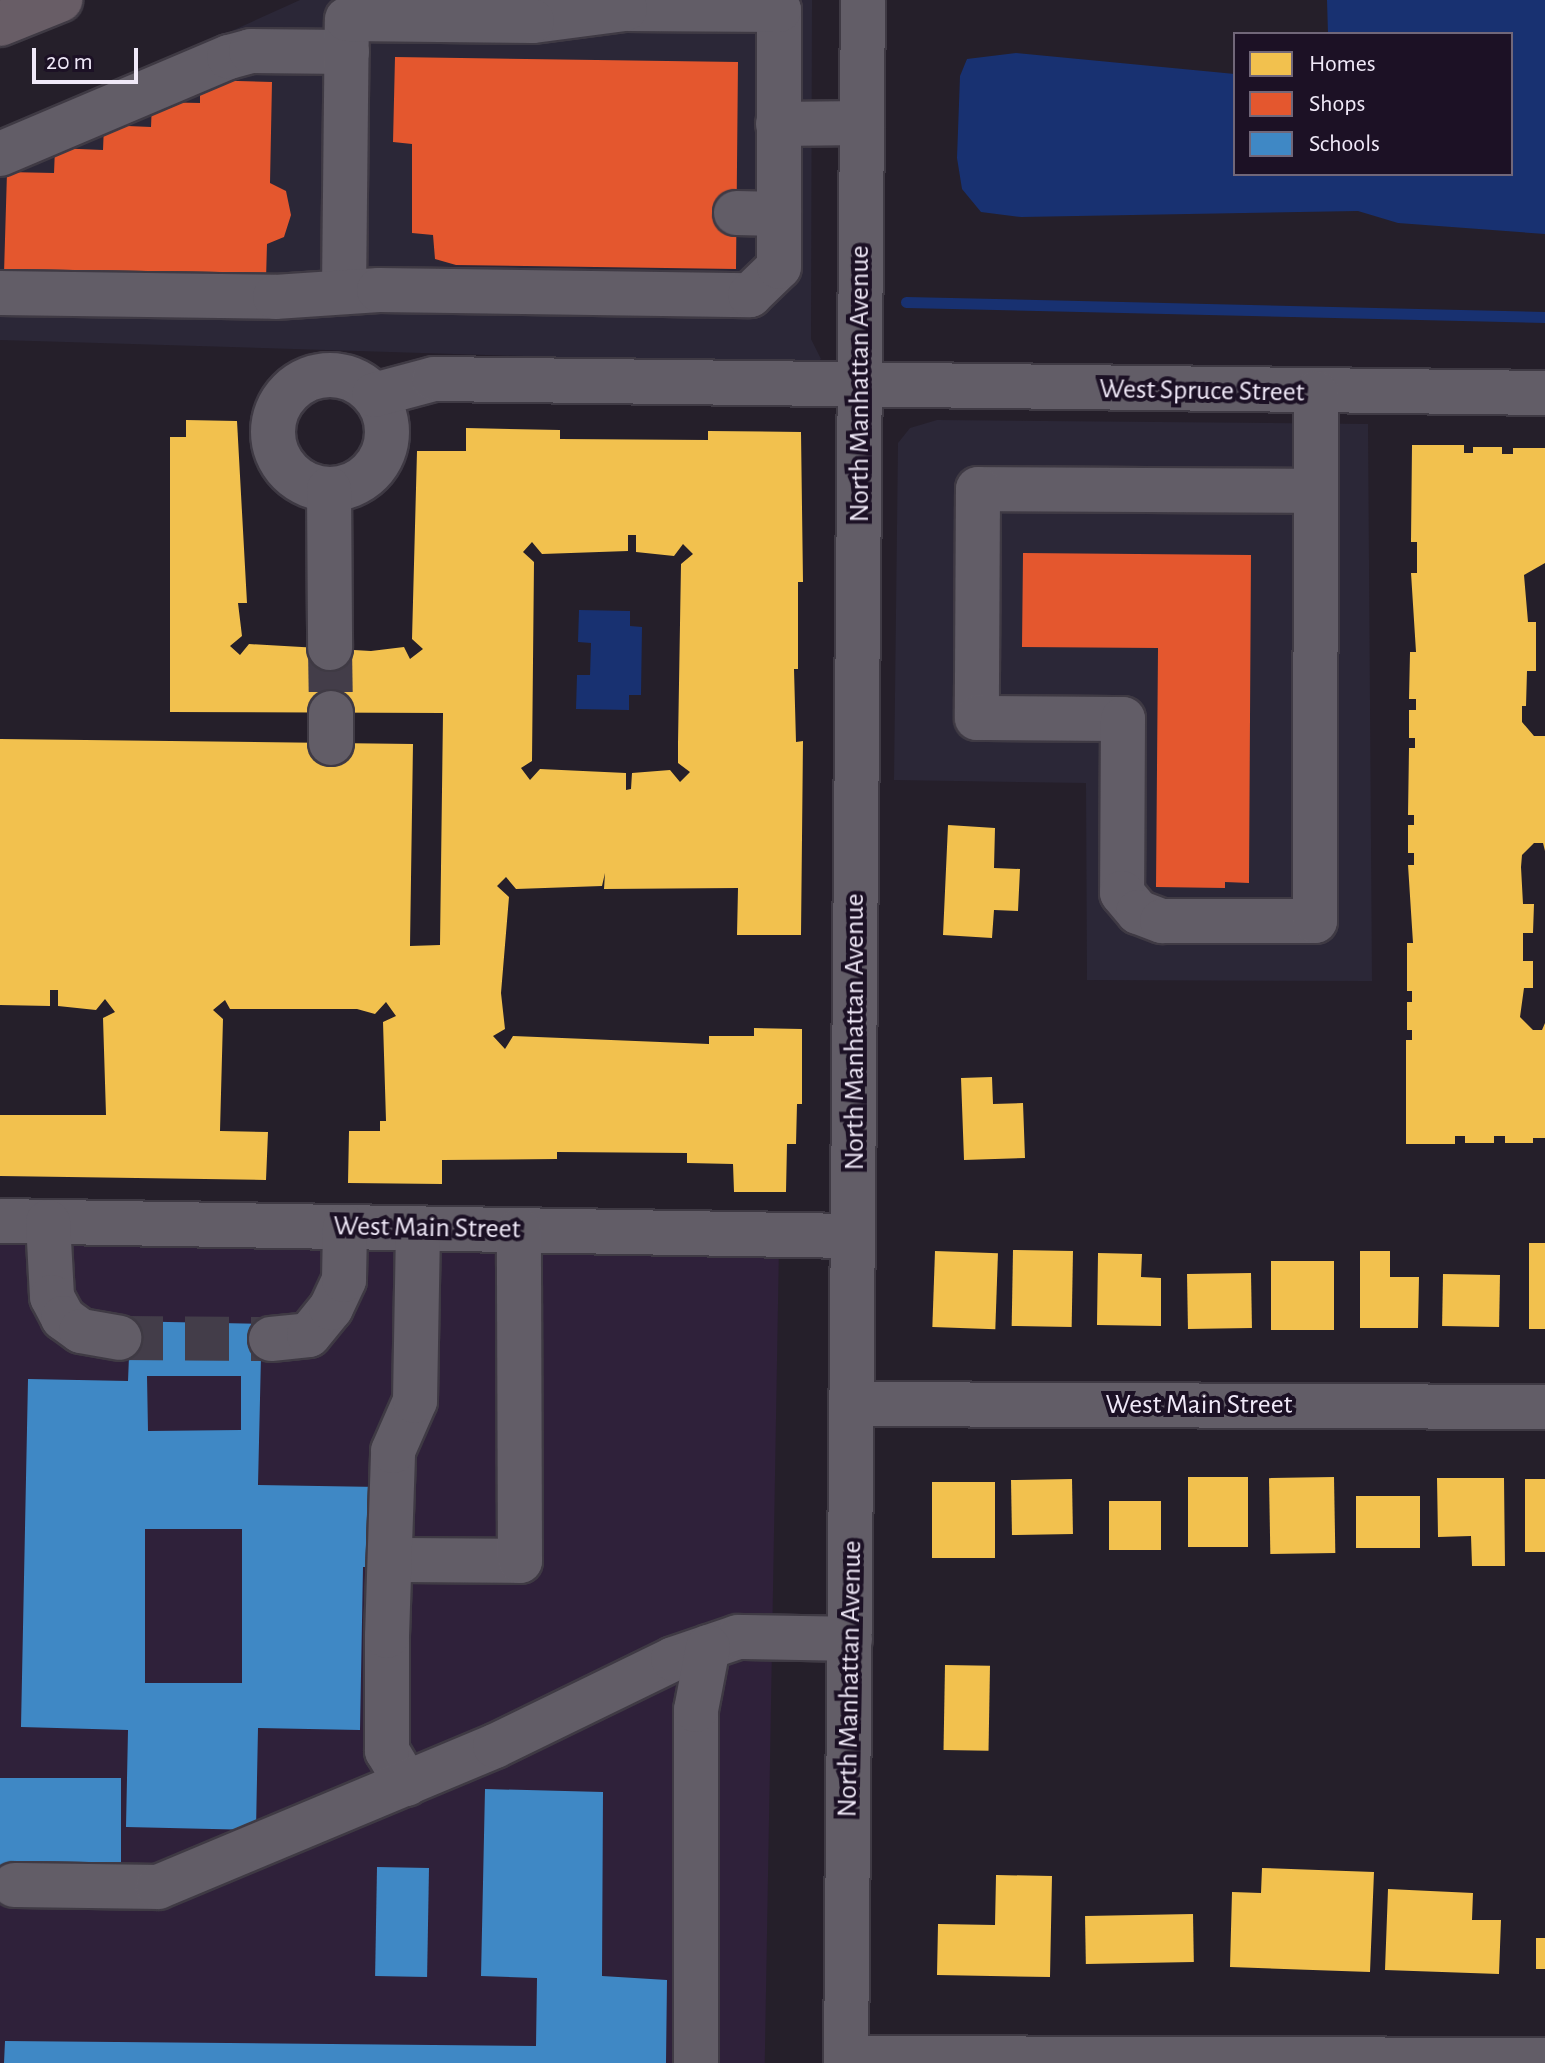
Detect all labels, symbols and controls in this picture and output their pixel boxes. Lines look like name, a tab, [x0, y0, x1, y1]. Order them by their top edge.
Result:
scale bar	[36, 32, 142, 82]
legend	[1233, 32, 1513, 176]
text: 20 m	[46, 50, 93, 74]
text: Homes	[1309, 52, 1376, 76]
text: Shops	[1309, 92, 1365, 116]
text: Schools	[1309, 132, 1380, 156]
street label: North Manhattan Avenue	[843, 246, 877, 522]
street label: West Spruce Street	[1099, 372, 1305, 410]
street label: North Manhattan Avenue	[838, 894, 872, 1170]
street label: West Main Street	[333, 1210, 521, 1246]
street label: West Main Street	[1105, 1388, 1293, 1422]
street label: North Manhattan Avenue	[831, 1540, 869, 1818]

